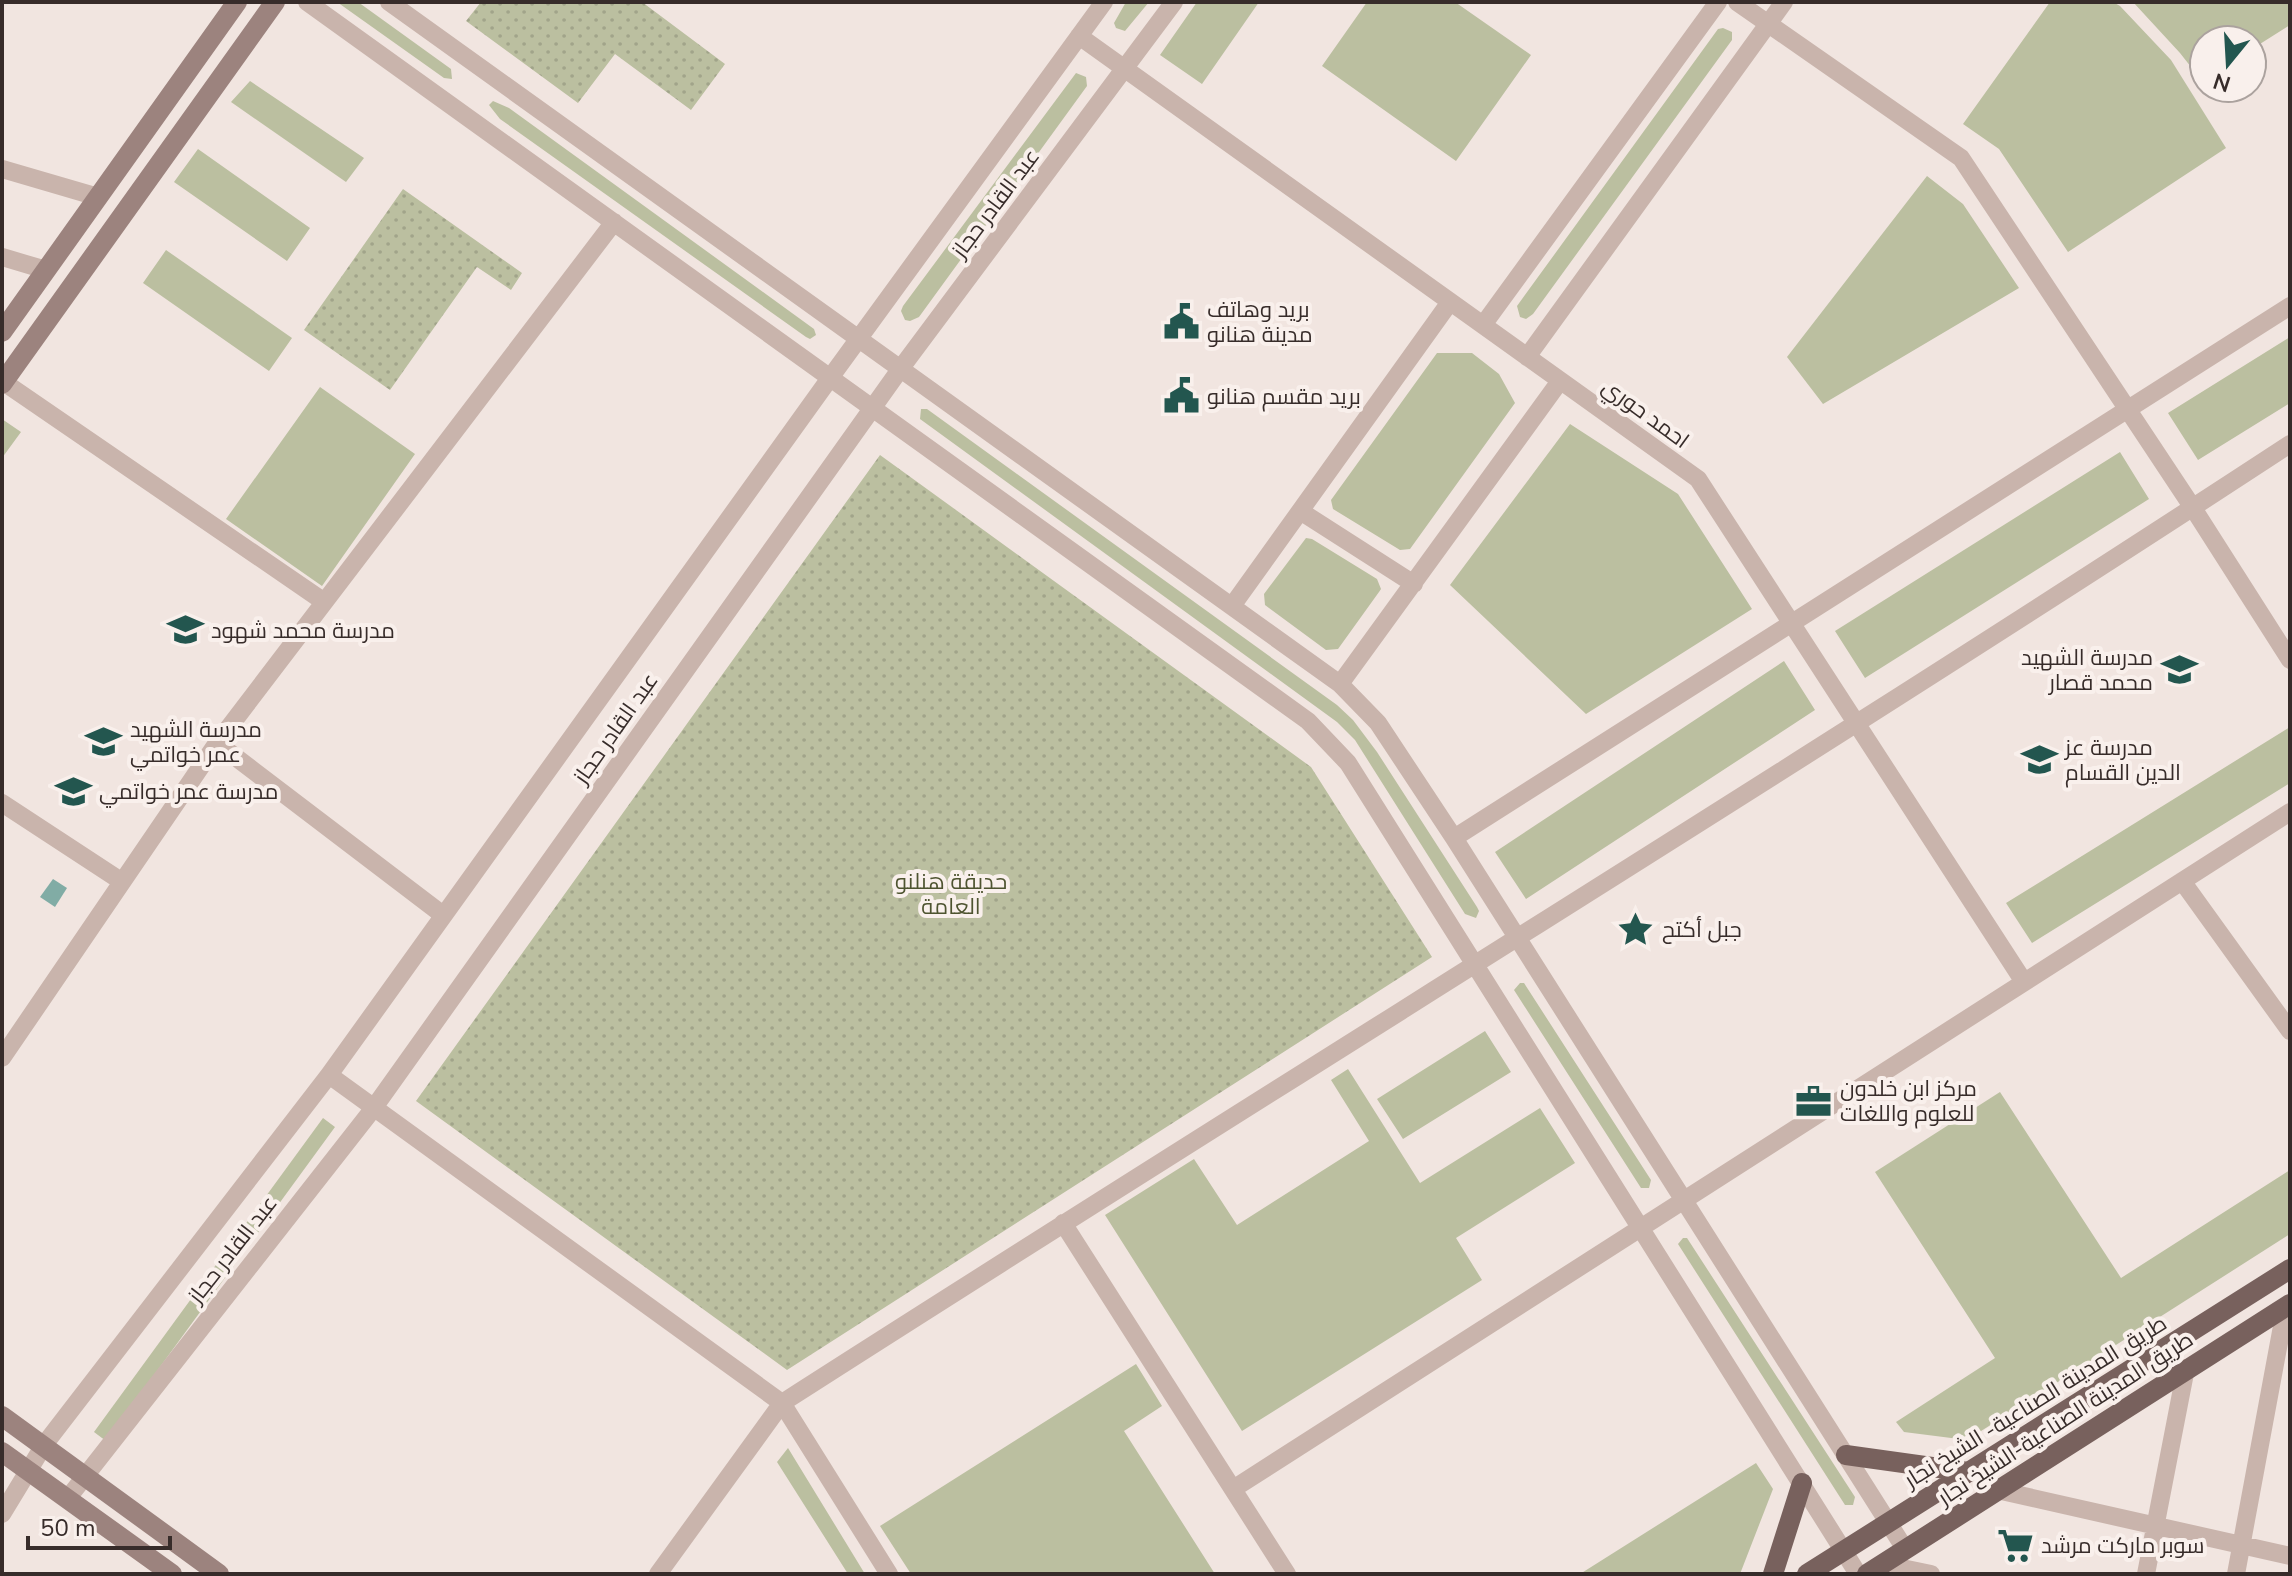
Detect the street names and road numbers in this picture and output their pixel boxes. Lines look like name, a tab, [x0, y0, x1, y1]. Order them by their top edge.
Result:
street label: عبد القادر حجاز	[944, 143, 1047, 266]
street label: احمد حوري	[1595, 372, 1695, 456]
street label: عبد القادر حجاز	[565, 667, 665, 792]
street label: عبد القادر حجاز	[180, 1189, 284, 1311]
street label: طريق المدينة الصناعية- الشيخ نجار	[1897, 1308, 2173, 1496]
street label: طريق المدينة الصناعية-الشيخ نجار	[1930, 1325, 2199, 1514]

